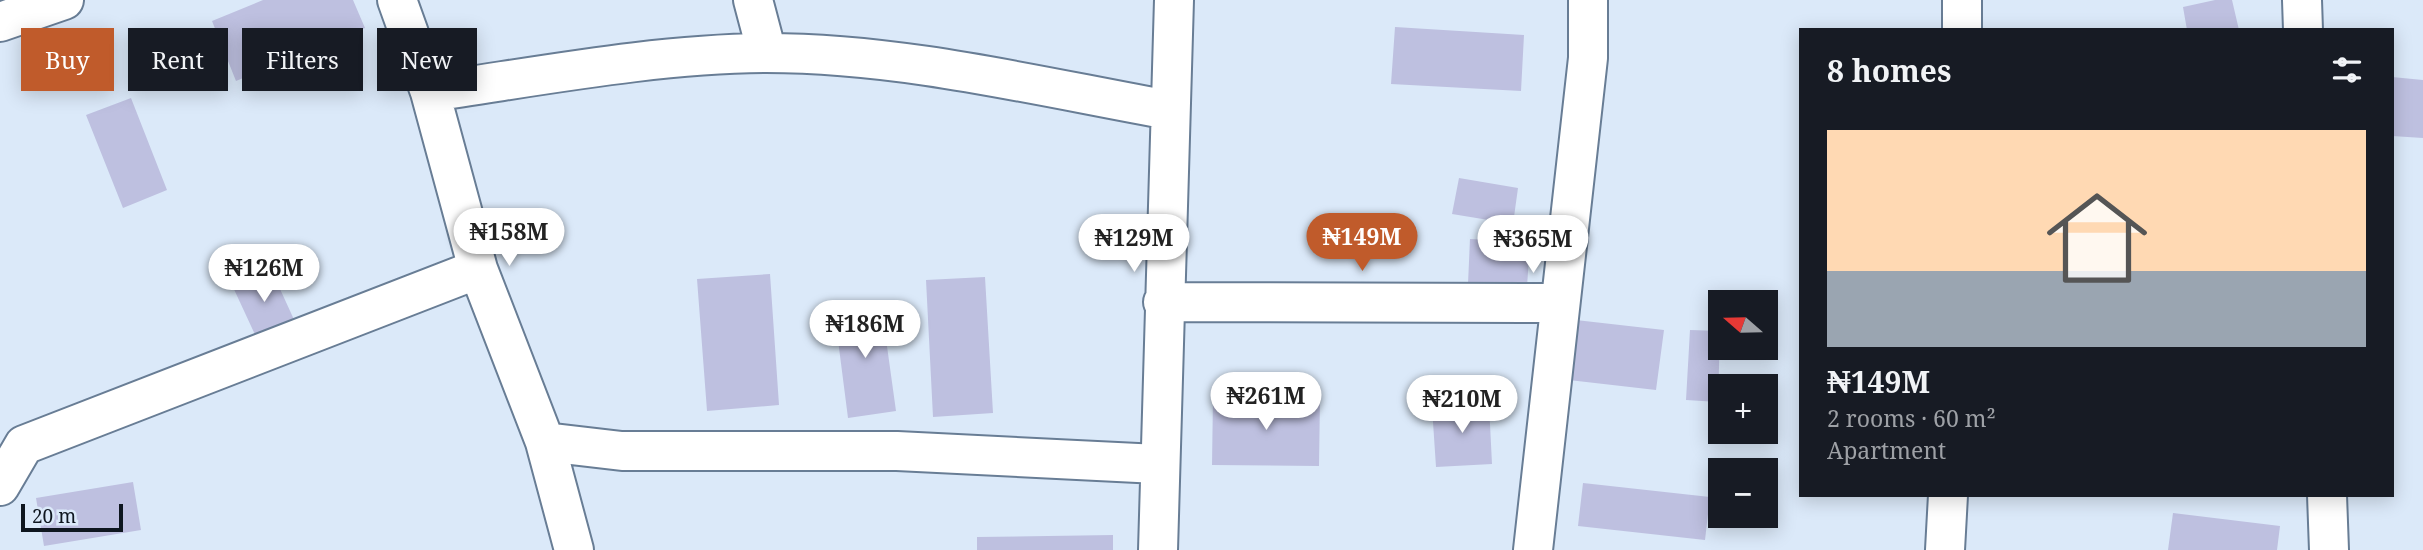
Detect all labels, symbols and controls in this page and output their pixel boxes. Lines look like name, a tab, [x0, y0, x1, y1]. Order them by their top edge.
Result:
chip: Buy	[21, 28, 114, 91]
chip: Rent	[128, 28, 228, 91]
chip: Filters	[242, 28, 363, 91]
chip: New	[377, 28, 477, 91]
text: 8 homes	[1827, 50, 1951, 91]
icon: filters	[2328, 51, 2366, 89]
icon: home	[2034, 175, 2160, 301]
pin: ₦158M	[460, 208, 558, 268]
pin: ₦149M	[1313, 214, 1411, 273]
text: ₦158M	[469, 215, 549, 247]
pin: ₦129M	[1085, 215, 1183, 274]
pin: ₦365M	[1484, 216, 1582, 275]
text: ₦149M	[1322, 220, 1402, 252]
text: ₦129M	[1094, 221, 1174, 253]
text: ₦365M	[1493, 222, 1573, 254]
pin: ₦126M	[215, 244, 313, 304]
text: ₦126M	[224, 251, 304, 283]
north arrow	[1708, 290, 1778, 360]
map controls	[1708, 290, 1778, 528]
pin: ₦186M	[816, 300, 914, 360]
text: ₦186M	[825, 307, 905, 339]
text: ₦149M	[1827, 361, 1930, 402]
pin: ₦261M	[1217, 372, 1315, 432]
button: +	[1708, 374, 1778, 444]
pin: ₦210M	[1413, 376, 1511, 435]
text: ₦261M	[1226, 379, 1306, 411]
text: ₦210M	[1422, 382, 1502, 414]
text: 2 rooms · 60 m²	[1827, 402, 1996, 434]
text: Apartment	[1827, 434, 1946, 466]
button: −	[1708, 458, 1778, 528]
scale bar	[21, 501, 122, 533]
text: 20 m	[32, 503, 76, 529]

